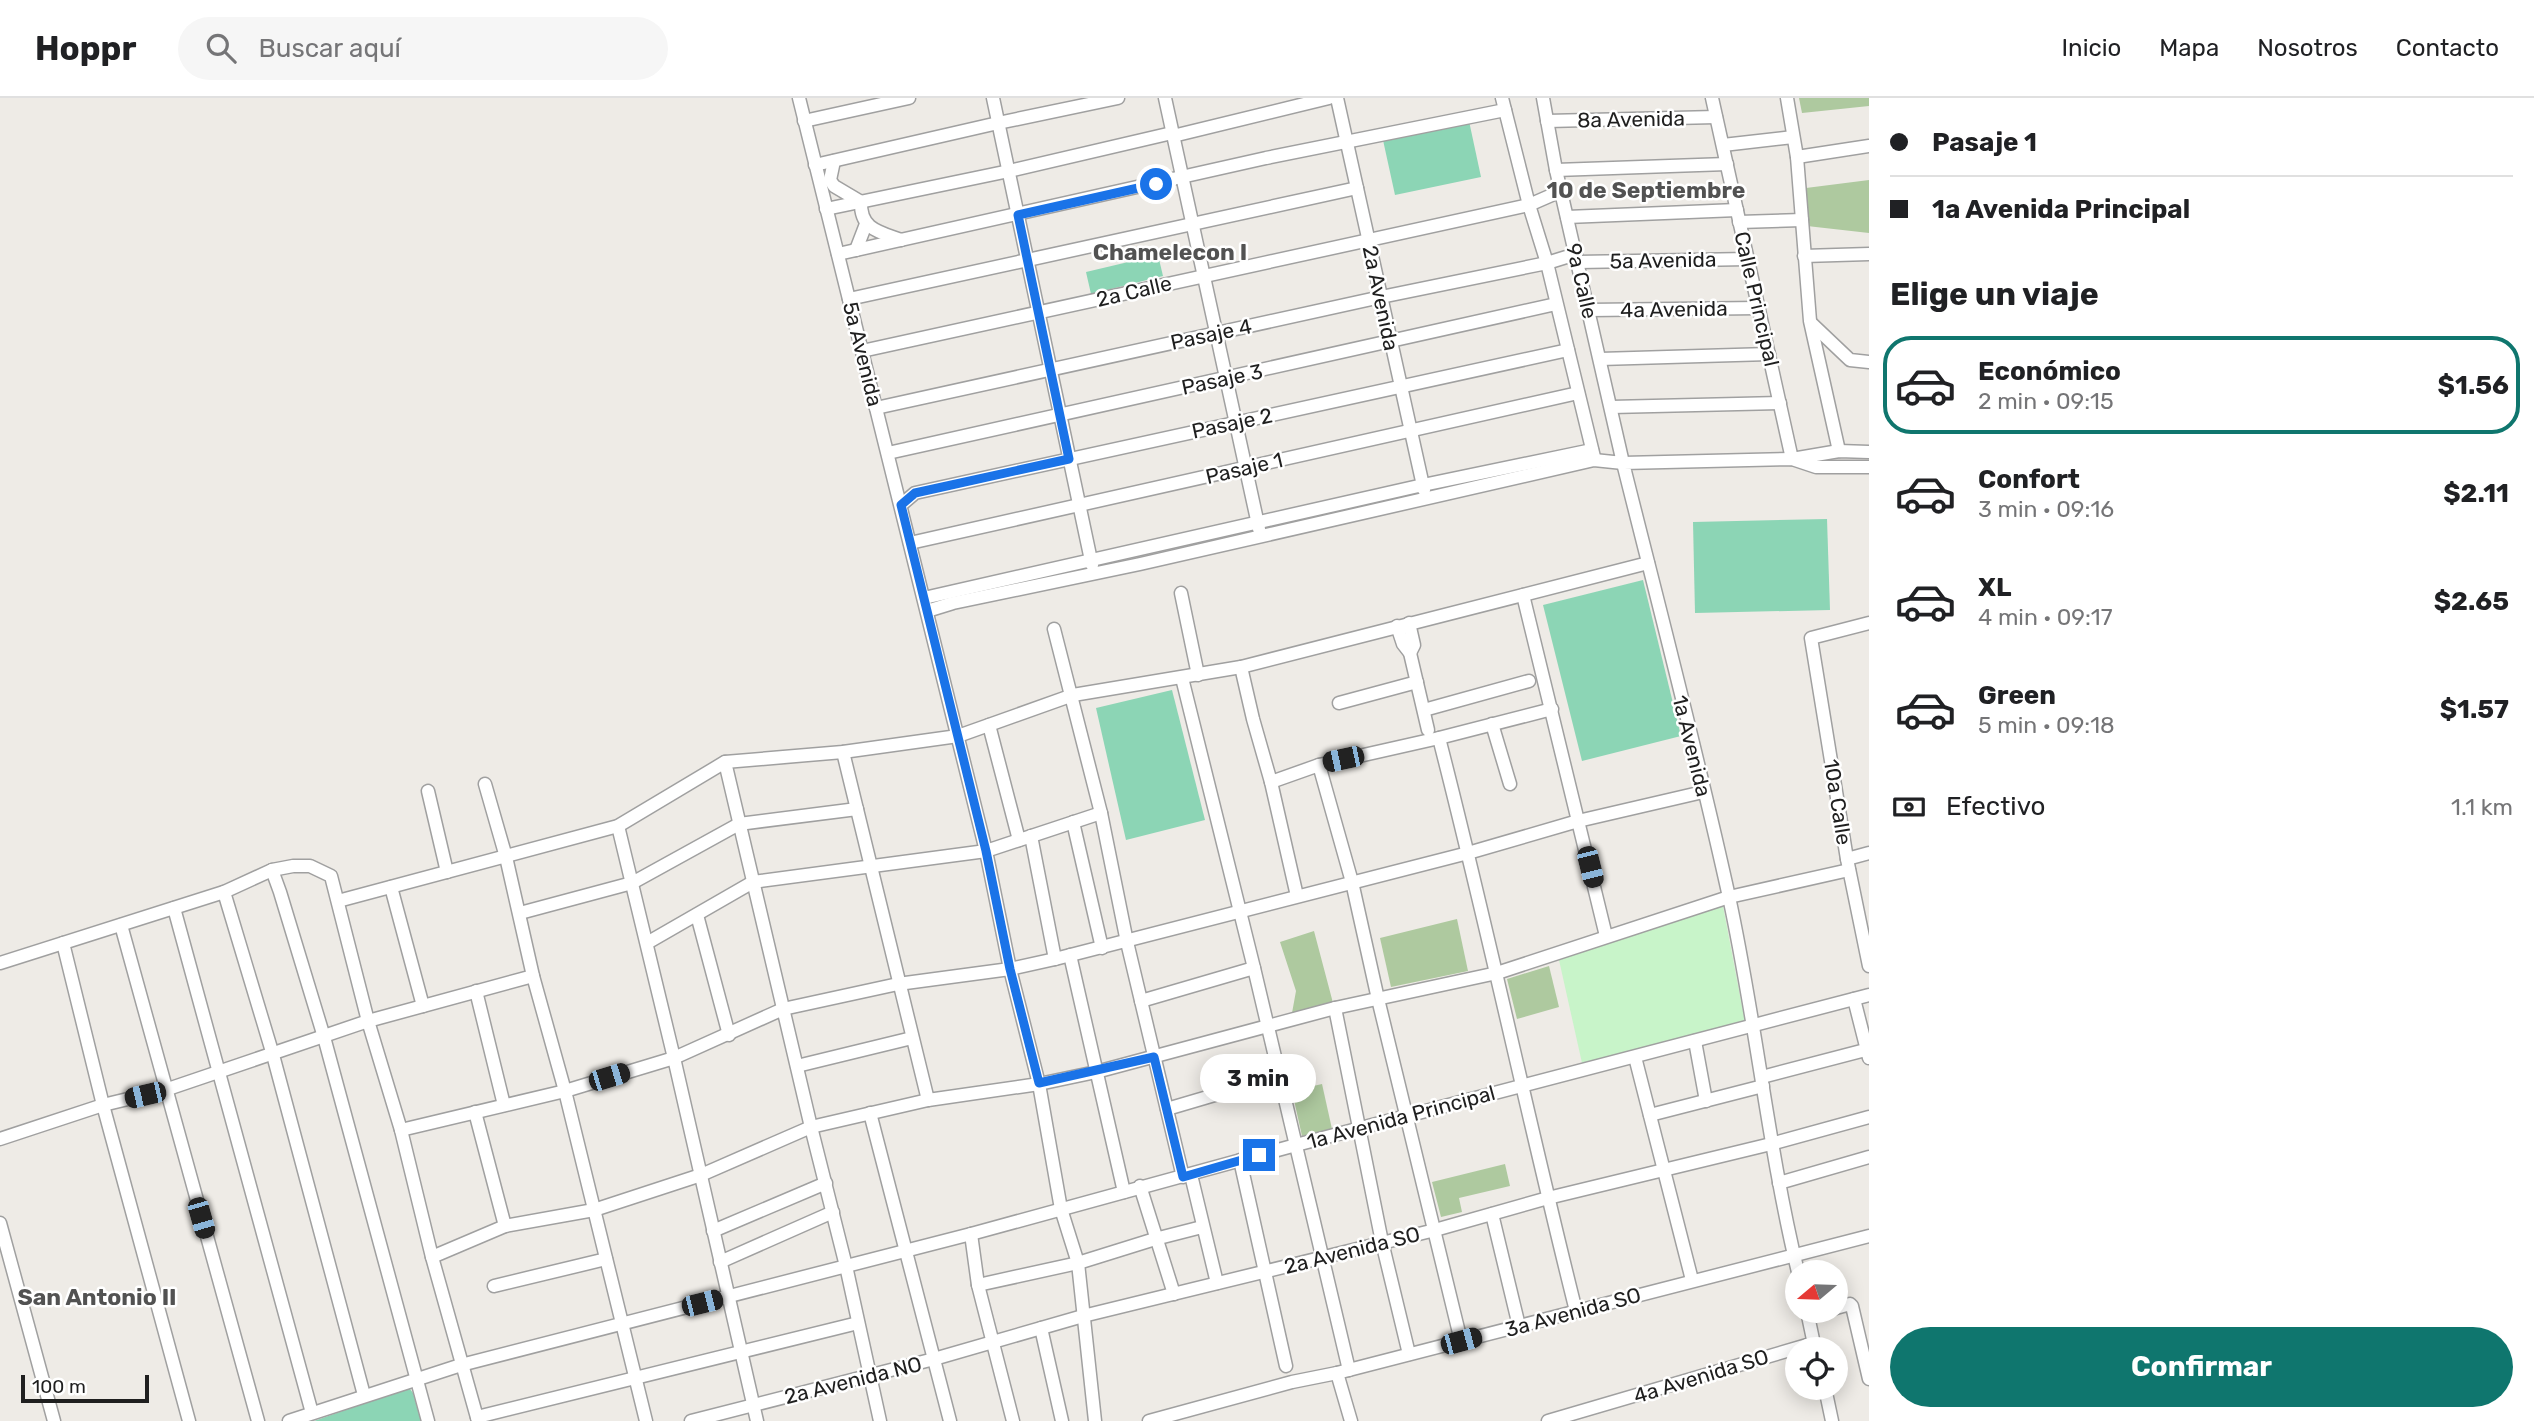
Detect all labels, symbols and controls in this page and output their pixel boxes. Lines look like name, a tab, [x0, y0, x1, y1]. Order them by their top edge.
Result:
search box	[178, 17, 668, 80]
text: Hoppr	[35, 29, 136, 68]
icon: search	[202, 29, 240, 67]
text: Buscar aquí	[258, 33, 401, 64]
text: Inicio	[2062, 34, 2121, 62]
text: Mapa	[2159, 34, 2219, 62]
text: Nosotros	[2257, 34, 2358, 62]
text: Contacto	[2396, 34, 2499, 62]
street label: 8a Avenida	[1577, 106, 1685, 132]
text: Pasaje 1	[1932, 127, 2037, 158]
route start	[1140, 168, 1172, 200]
district label: 10 de Septiembre	[1547, 176, 1745, 204]
text: 1a Avenida Principal	[1932, 194, 2190, 225]
street label: Calle Principal	[1729, 229, 1785, 369]
district label: Chamelecon I	[1093, 238, 1247, 266]
street label: 9a Calle	[1561, 241, 1603, 321]
street label: 2a Avenida	[1358, 243, 1404, 353]
street label: 5a Avenida	[1609, 247, 1717, 273]
street label: 2a Calle	[1094, 270, 1174, 312]
text: Elige un viaje	[1890, 275, 2099, 313]
street label: 4a Avenida	[1620, 296, 1728, 322]
street label: 5a Avenida	[838, 299, 888, 409]
street label: Pasaje 4	[1168, 313, 1254, 355]
icon: car	[1894, 354, 1957, 417]
text: Económico	[1978, 356, 2121, 387]
street label: Pasaje 3	[1179, 358, 1265, 400]
text: $1.56	[2438, 370, 2509, 401]
text: 2 min · 09:15	[1978, 387, 2114, 415]
street label: Pasaje 2	[1189, 402, 1275, 444]
street label: Pasaje 1	[1203, 447, 1285, 489]
icon: car	[1894, 462, 1957, 525]
text: Confort	[1978, 464, 2080, 495]
text: $2.11	[2443, 478, 2509, 509]
text: 3 min · 09:16	[1978, 495, 2114, 523]
icon: car	[1894, 570, 1957, 633]
text: XL	[1978, 572, 2011, 603]
text: $2.65	[2434, 586, 2509, 617]
text: 4 min · 09:17	[1978, 603, 2113, 631]
icon: car	[1894, 678, 1957, 741]
text: Green	[1978, 680, 2056, 711]
street label: 1a Avenida	[1667, 693, 1717, 799]
text: $1.57	[2440, 694, 2509, 725]
text: 5 min · 09:18	[1978, 711, 2115, 739]
car	[1321, 744, 1366, 774]
street label: 10a Calle	[1819, 757, 1857, 847]
icon: cash	[1890, 788, 1928, 826]
text: Efectivo	[1946, 791, 2045, 822]
text: 1.1 km	[2451, 793, 2513, 821]
car	[1575, 844, 1606, 890]
callout: 3 min	[1201, 1054, 1317, 1102]
car	[586, 1061, 633, 1093]
text: 3 min	[1227, 1064, 1289, 1092]
car	[123, 1080, 168, 1110]
street label: 1a Avenida Principal	[1304, 1080, 1498, 1154]
route end	[1243, 1139, 1275, 1171]
car	[186, 1195, 217, 1241]
street label: 2a Avenida SO	[1281, 1221, 1423, 1279]
north arrow	[1785, 1260, 1848, 1323]
map controls	[1785, 1260, 1848, 1400]
street label: 3a Avenida SO	[1502, 1282, 1644, 1342]
district label: San Antonio II	[17, 1283, 177, 1311]
car	[680, 1288, 725, 1318]
car	[1438, 1325, 1485, 1357]
button: Confirmar	[1890, 1327, 2513, 1407]
button: locate	[1785, 1337, 1848, 1400]
street label: 4a Avenida SO	[1630, 1344, 1772, 1408]
street label: 2a Avenida NO	[782, 1351, 924, 1409]
scale bar	[21, 1372, 149, 1404]
text: 100 m	[32, 1375, 86, 1398]

